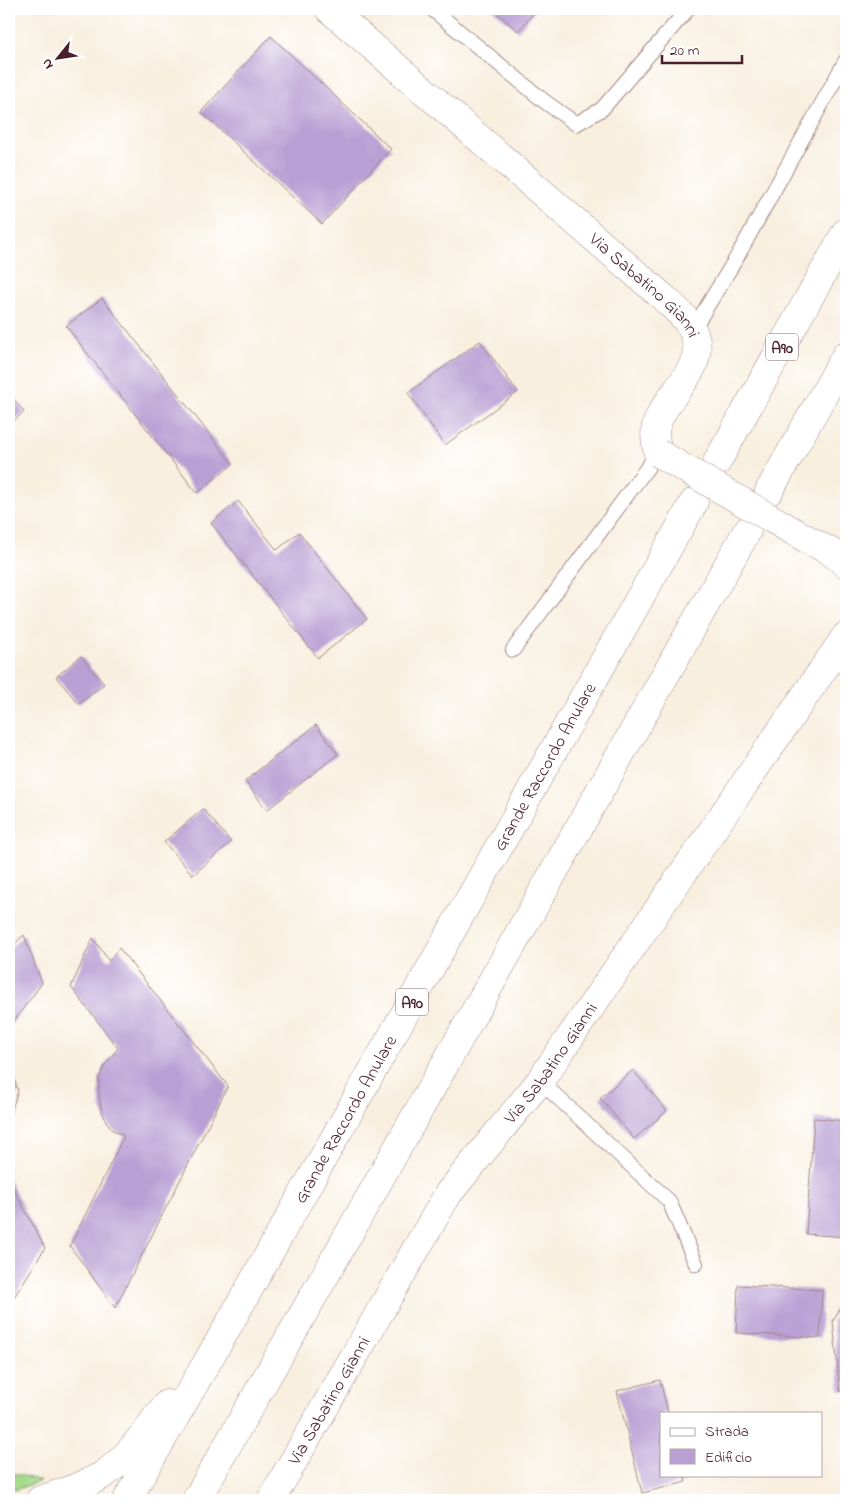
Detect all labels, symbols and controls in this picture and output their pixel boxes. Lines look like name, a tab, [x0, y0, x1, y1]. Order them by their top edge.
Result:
north arrow	[32, 32, 82, 82]
scale bar	[662, 32, 742, 64]
text: 20 m	[670, 40, 700, 62]
text: N	[37, 54, 59, 73]
street label: Via Sabatino Gianni	[582, 227, 705, 342]
road number: A90	[766, 334, 798, 361]
street label: Grande Raccordo Anulare	[488, 678, 605, 856]
road number: A90	[396, 989, 428, 1016]
street label: Via Sabatino Gianni	[498, 998, 605, 1131]
street label: Grande Raccordo Anulare	[289, 1030, 405, 1209]
street label: Via Sabatino Gianni	[282, 1332, 378, 1471]
legend	[660, 1412, 822, 1476]
text: Strada	[705, 1421, 749, 1443]
text: Edificio	[705, 1447, 752, 1469]

